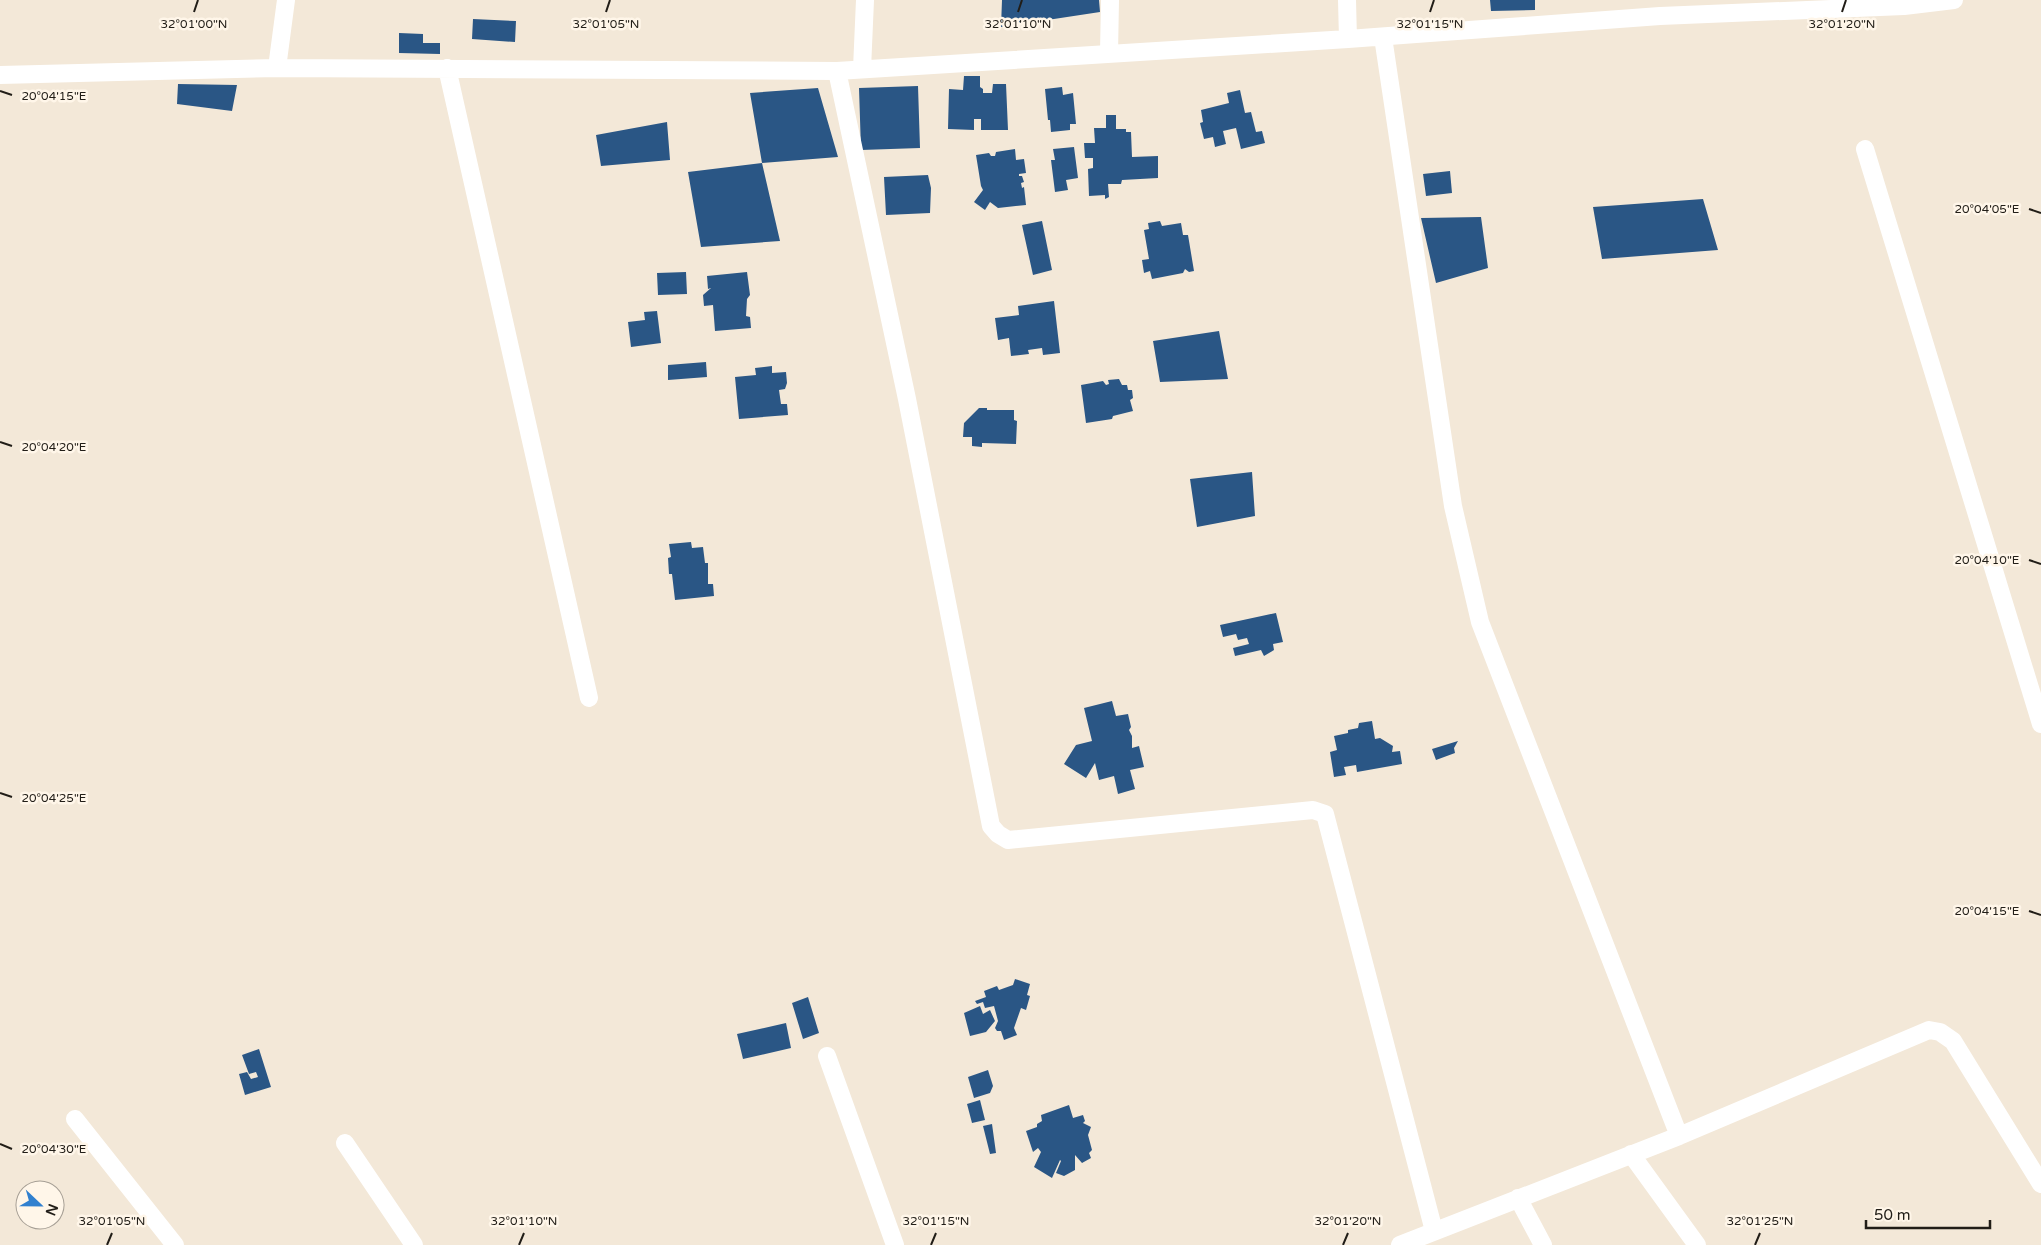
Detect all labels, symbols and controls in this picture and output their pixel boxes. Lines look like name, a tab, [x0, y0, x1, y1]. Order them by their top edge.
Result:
text: 32°01'00"N	[161, 17, 228, 31]
text: 32°01'05"N	[573, 17, 640, 31]
text: 32°01'10"N	[985, 17, 1052, 31]
text: 32°01'15"N	[1397, 17, 1464, 31]
text: 32°01'20"N	[1809, 17, 1876, 31]
text: 20°04'15"E	[21, 89, 87, 103]
text: 20°04'05"E	[1954, 202, 2020, 216]
text: 20°04'20"E	[21, 440, 87, 454]
text: 20°04'10"E	[1954, 553, 2020, 567]
text: 20°04'25"E	[21, 791, 87, 805]
text: 20°04'15"E	[1954, 904, 2020, 918]
text: 20°04'30"E	[21, 1142, 87, 1156]
north arrow	[15, 1180, 65, 1230]
scale bar	[1866, 1198, 1990, 1230]
text: N	[42, 1201, 62, 1218]
text: 50 m	[1874, 1206, 1911, 1224]
text: 32°01'05"N	[79, 1214, 146, 1228]
text: 32°01'10"N	[491, 1214, 558, 1228]
text: 32°01'15"N	[903, 1214, 970, 1228]
text: 32°01'20"N	[1315, 1214, 1382, 1228]
text: 32°01'25"N	[1727, 1214, 1794, 1228]

